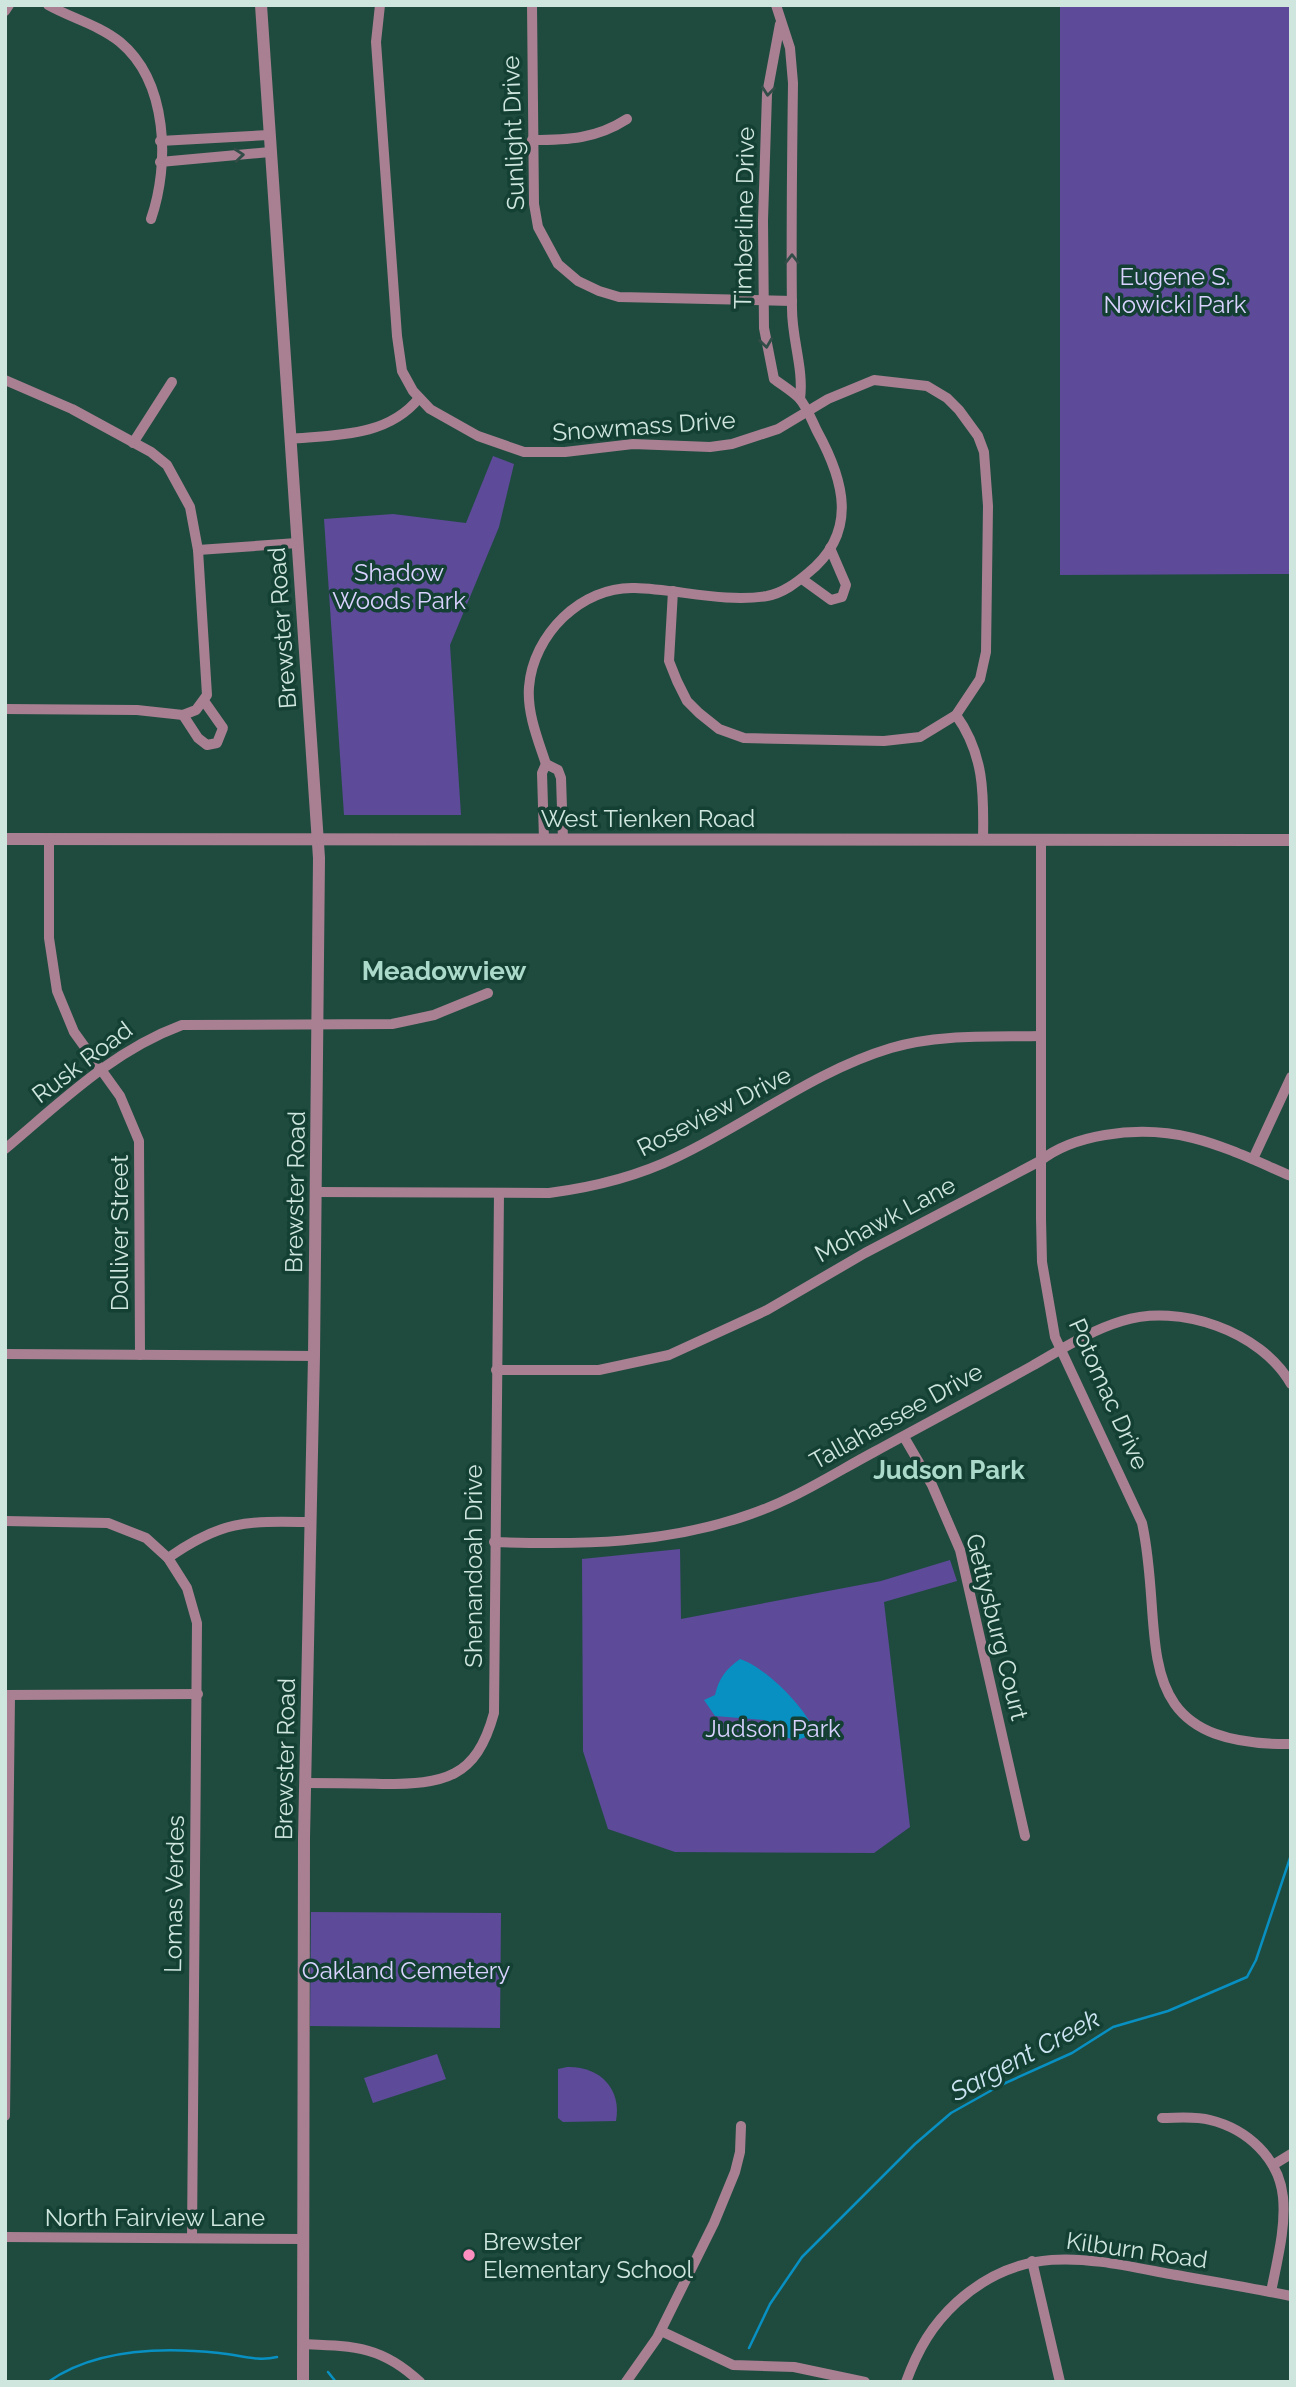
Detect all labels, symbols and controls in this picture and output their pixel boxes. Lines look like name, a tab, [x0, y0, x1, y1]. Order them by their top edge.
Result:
street label: Sunlight Drive	[496, 55, 530, 211]
one-way arrow	[761, 86, 776, 97]
street label: Timberline Drive	[728, 127, 760, 309]
one-way arrow	[234, 148, 245, 163]
one-way arrow	[784, 253, 800, 264]
park label: Eugene S. Nowicki Park	[1103, 262, 1247, 319]
one-way arrow	[758, 337, 773, 349]
street label: Snowmass Drive	[551, 405, 737, 447]
street label: Brewster Road	[262, 546, 302, 710]
park label: Shadow Woods Park	[332, 558, 466, 615]
street label: West Tienken Road	[541, 804, 755, 833]
district label: Meadowview	[362, 956, 526, 986]
street label: Rusk Road	[26, 1015, 138, 1109]
street label: Roseview Drive	[632, 1060, 796, 1162]
street label: Brewster Road	[279, 1111, 311, 1273]
street label: Dolliver Street	[105, 1155, 134, 1311]
street label: Mohawk Lane	[810, 1170, 960, 1268]
street label: Potomac Drive	[1063, 1314, 1155, 1474]
street label: Tallahassee Drive	[804, 1356, 988, 1476]
district label: Judson Park	[873, 1455, 1025, 1485]
street label: Shenandoah Drive	[459, 1464, 488, 1668]
street label: Gettysburg Court	[960, 1531, 1034, 1723]
street label: Brewster Road	[269, 1678, 301, 1840]
park label: Judson Park	[705, 1714, 841, 1743]
street label: Lomas Verdes	[158, 1815, 190, 1973]
park label: Oakland Cemetery	[302, 1956, 510, 1985]
water label: Sargent Creek	[944, 2003, 1105, 2107]
street label: North Fairview Lane	[45, 2203, 265, 2232]
street label: Kilburn Road	[1064, 2226, 1210, 2274]
place label: Brewster Elementary School	[483, 2227, 694, 2284]
marker: Brewster Elementary School	[461, 2247, 477, 2263]

